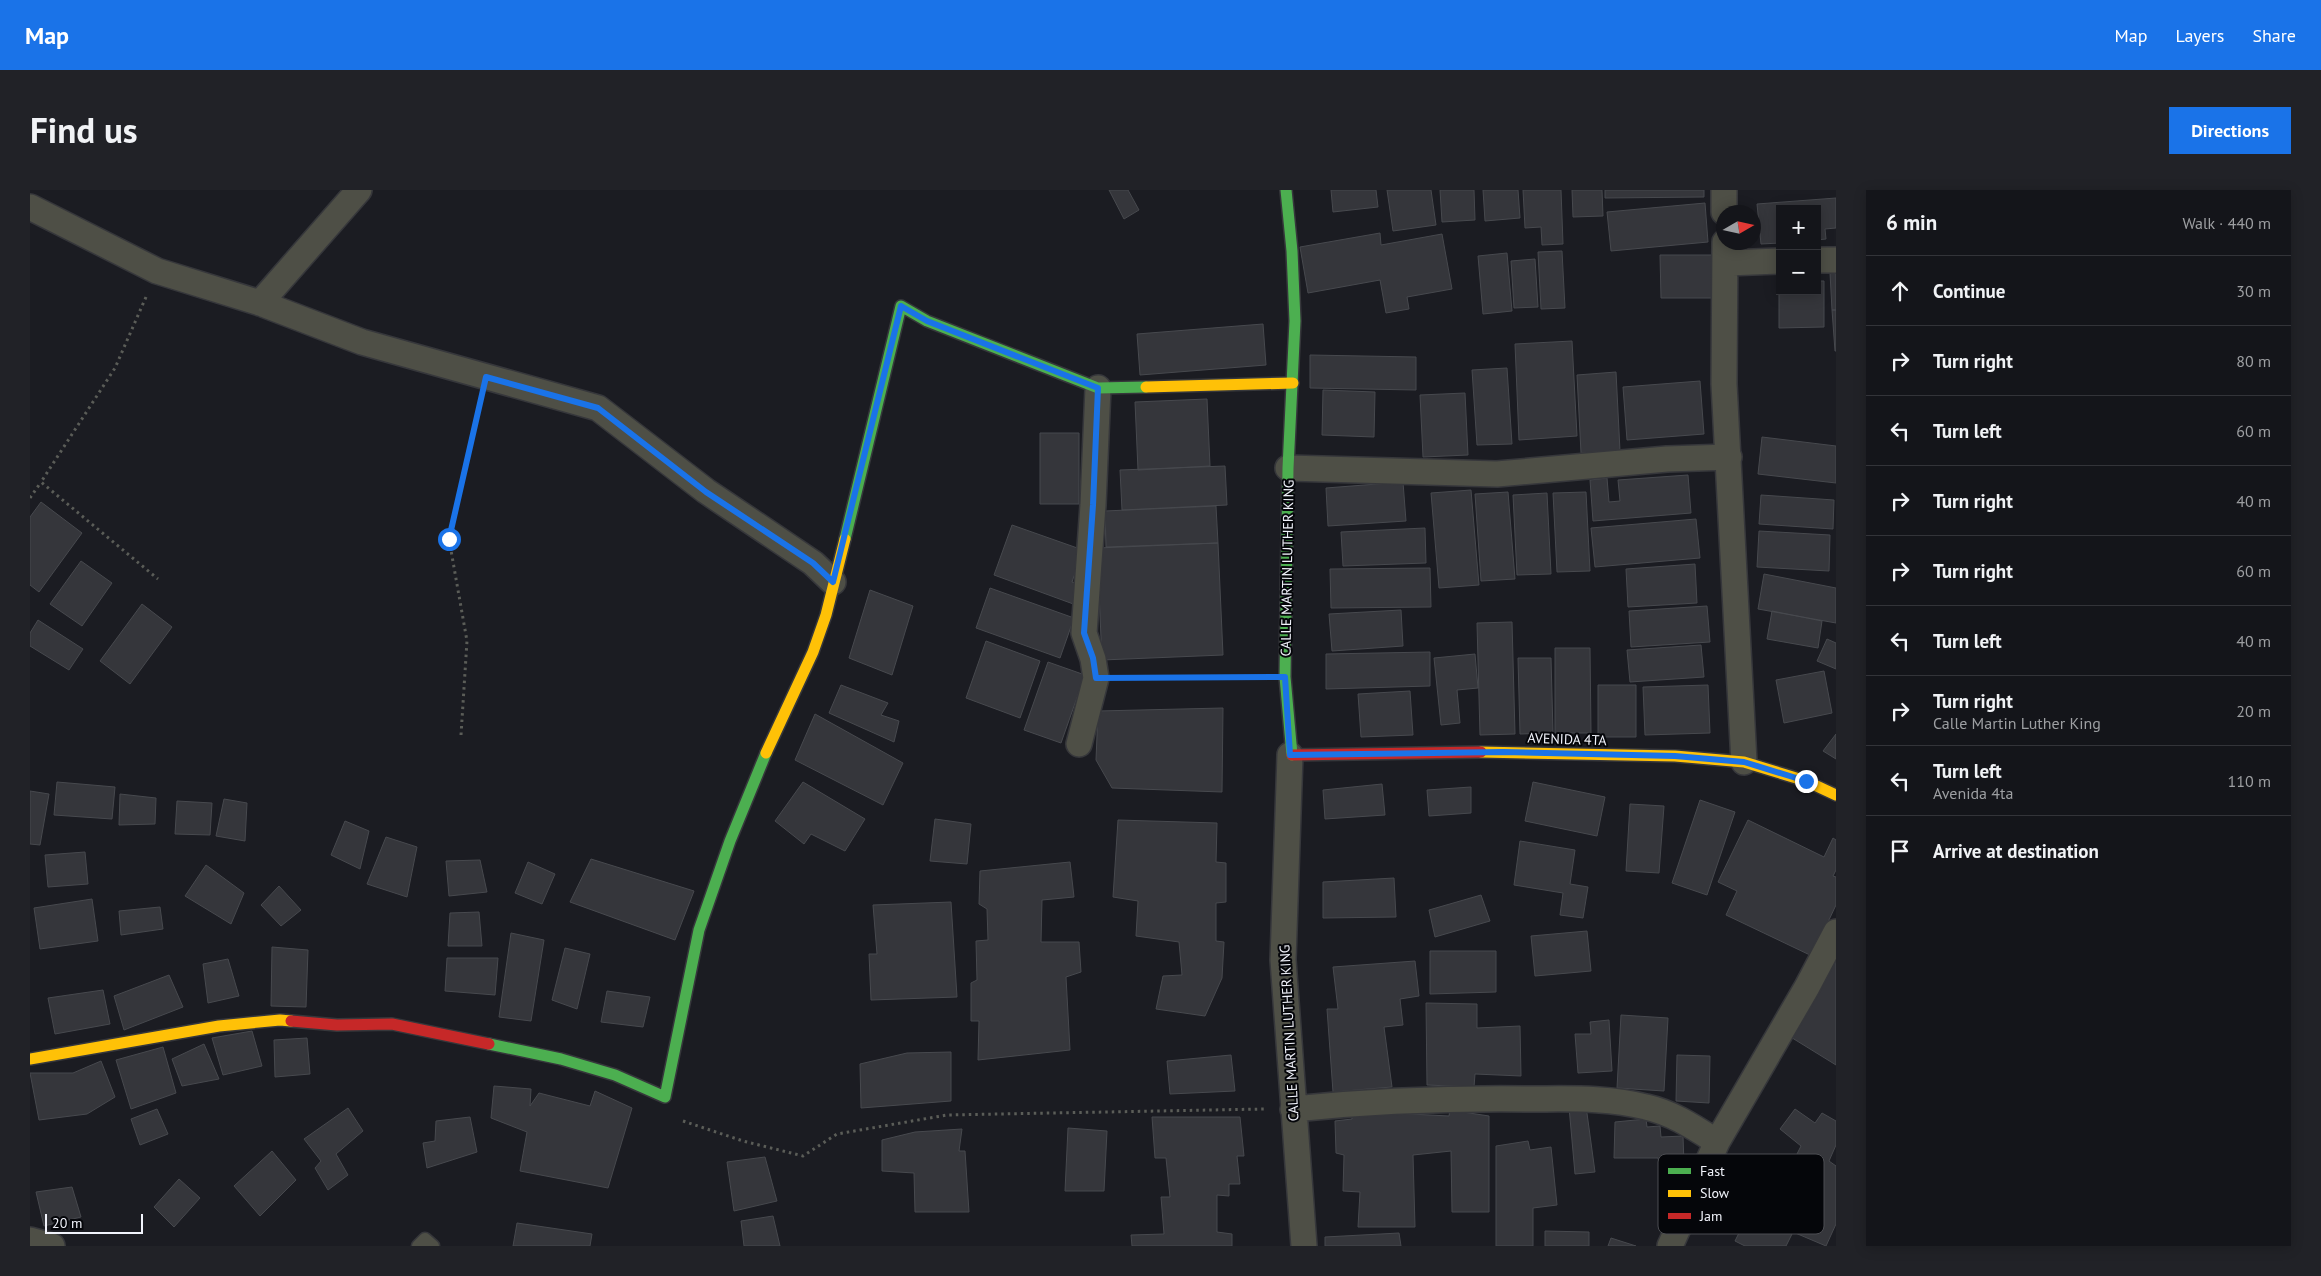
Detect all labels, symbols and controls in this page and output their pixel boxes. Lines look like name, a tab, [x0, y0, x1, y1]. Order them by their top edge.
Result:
text: Map	[25, 20, 69, 51]
text: Map	[2115, 24, 2147, 47]
text: Layers	[2175, 24, 2224, 47]
text: Share	[2252, 24, 2296, 47]
text: Find us	[30, 107, 138, 153]
button: Directions	[2169, 107, 2291, 154]
north arrow	[1716, 205, 1761, 250]
map controls	[1776, 205, 1821, 295]
button: +	[1776, 205, 1821, 250]
text: 6 min	[1886, 209, 1937, 236]
text: Walk · 440 m	[2182, 213, 2271, 233]
button: −	[1776, 250, 1821, 295]
icon: ahead	[1886, 277, 1914, 305]
text: Continue	[1933, 279, 2005, 303]
text: 30 m	[2236, 281, 2271, 301]
icon: right	[1886, 347, 1914, 375]
text: Turn right	[1933, 349, 2013, 373]
text: 80 m	[2236, 351, 2271, 371]
icon: left	[1886, 417, 1914, 445]
text: Turn left	[1933, 419, 2002, 443]
text: 60 m	[2236, 421, 2271, 441]
street label: CALLE MARTIN LUTHER KING	[1276, 479, 1298, 657]
icon: right	[1886, 487, 1914, 515]
text: Turn right	[1933, 489, 2013, 513]
text: 40 m	[2236, 491, 2271, 511]
route start	[438, 528, 461, 551]
icon: right	[1886, 557, 1914, 585]
text: Turn right	[1933, 559, 2013, 583]
text: 60 m	[2236, 561, 2271, 581]
icon: left	[1886, 627, 1914, 655]
text: Turn left	[1933, 629, 2002, 653]
text: 40 m	[2236, 631, 2271, 651]
text: Turn right	[1933, 689, 2013, 713]
icon: right	[1886, 697, 1914, 725]
text: 20 m	[2236, 701, 2271, 721]
text: Calle Martin Luther King	[1933, 713, 2101, 733]
street label: AVENIDA 4TA	[1527, 729, 1608, 749]
text: Turn left	[1933, 759, 2002, 783]
icon: left	[1886, 767, 1914, 795]
route end	[1795, 770, 1818, 793]
text: 110 m	[2228, 771, 2271, 791]
text: Avenida 4ta	[1933, 783, 2013, 803]
icon: arrive	[1886, 837, 1914, 865]
text: Arrive at destination	[1933, 839, 2099, 863]
street label: CALLE MARTIN LUTHER KING	[1275, 944, 1303, 1122]
legend	[1658, 1154, 1824, 1234]
text: Fast	[1700, 1162, 1725, 1180]
text: Slow	[1700, 1184, 1730, 1202]
text: Jam	[1699, 1207, 1722, 1225]
scale bar	[45, 1211, 142, 1234]
text: 20 m	[52, 1214, 82, 1232]

